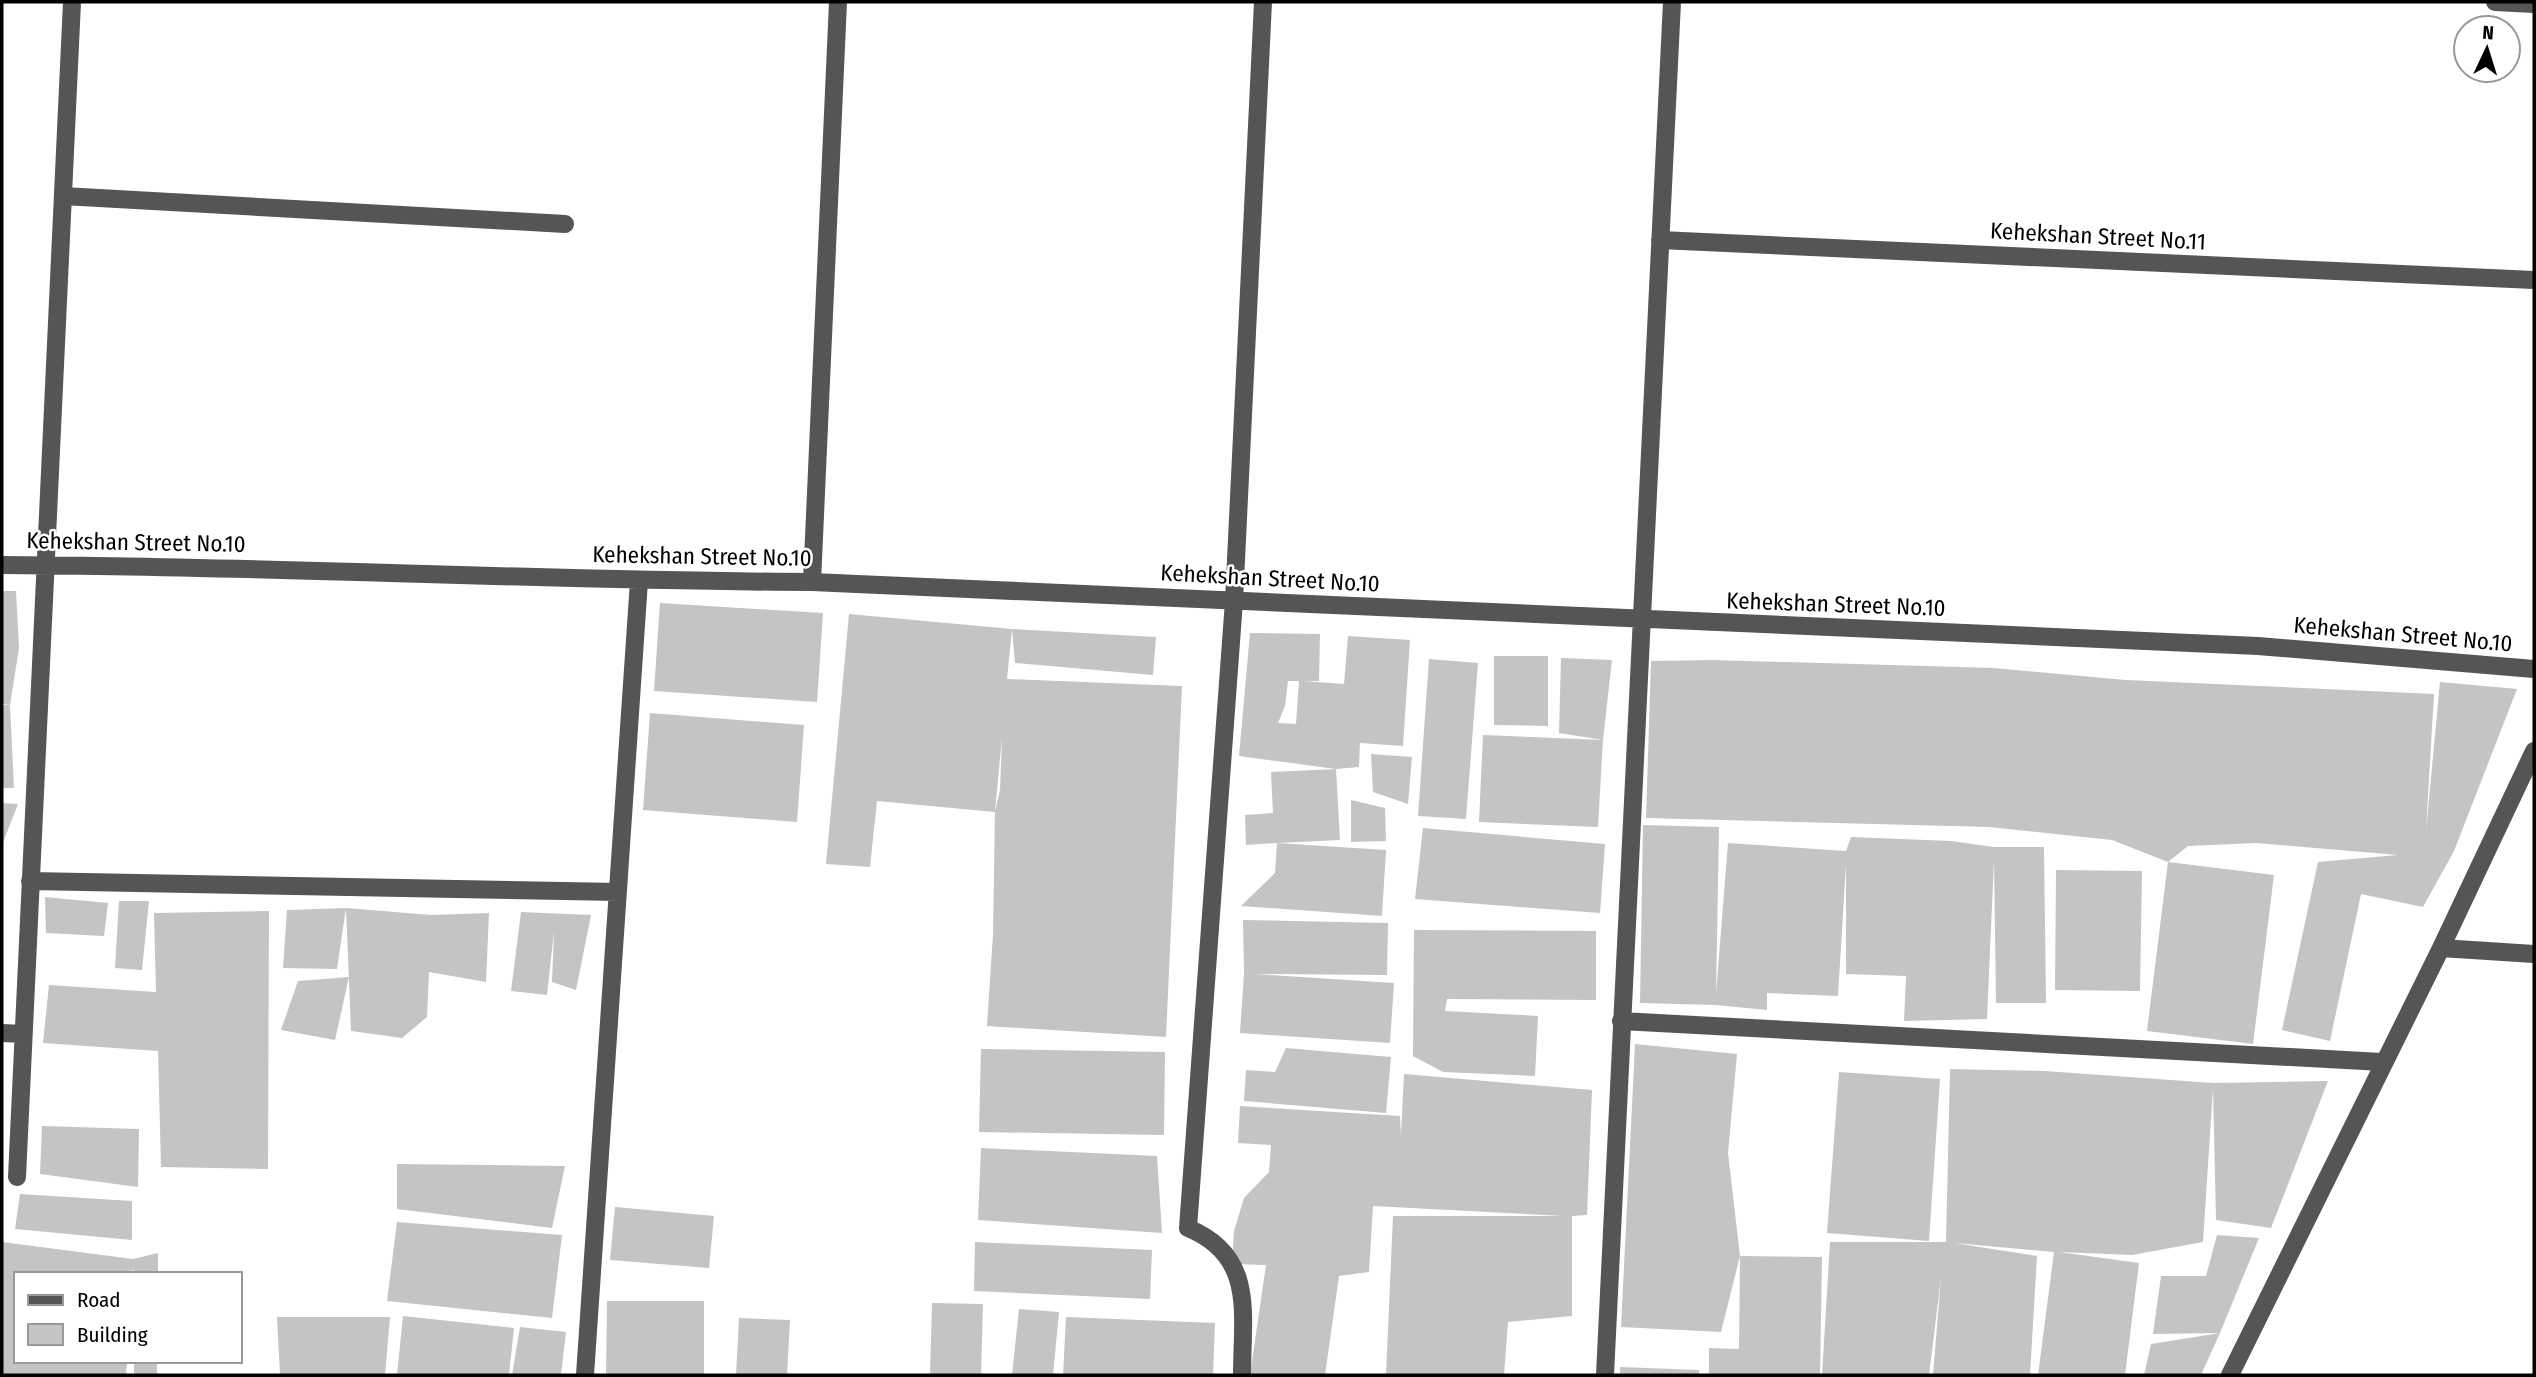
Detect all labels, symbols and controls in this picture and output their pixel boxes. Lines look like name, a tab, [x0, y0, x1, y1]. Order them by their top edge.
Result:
north arrow	[2452, 14, 2522, 84]
text: N	[2482, 21, 2495, 44]
street label: Kehekshan Street No.11	[1989, 216, 2207, 256]
street label: Kehekshan Street No.10	[26, 526, 246, 558]
street label: Kehekshan Street No.10	[592, 540, 812, 572]
street label: Kehekshan Street No.10	[1160, 558, 1380, 598]
street label: Kehekshan Street No.10	[1726, 586, 1946, 622]
street label: Kehekshan Street No.10	[2293, 610, 2513, 658]
legend	[14, 1272, 242, 1363]
text: Road	[77, 1287, 121, 1313]
text: Building	[77, 1322, 148, 1348]

